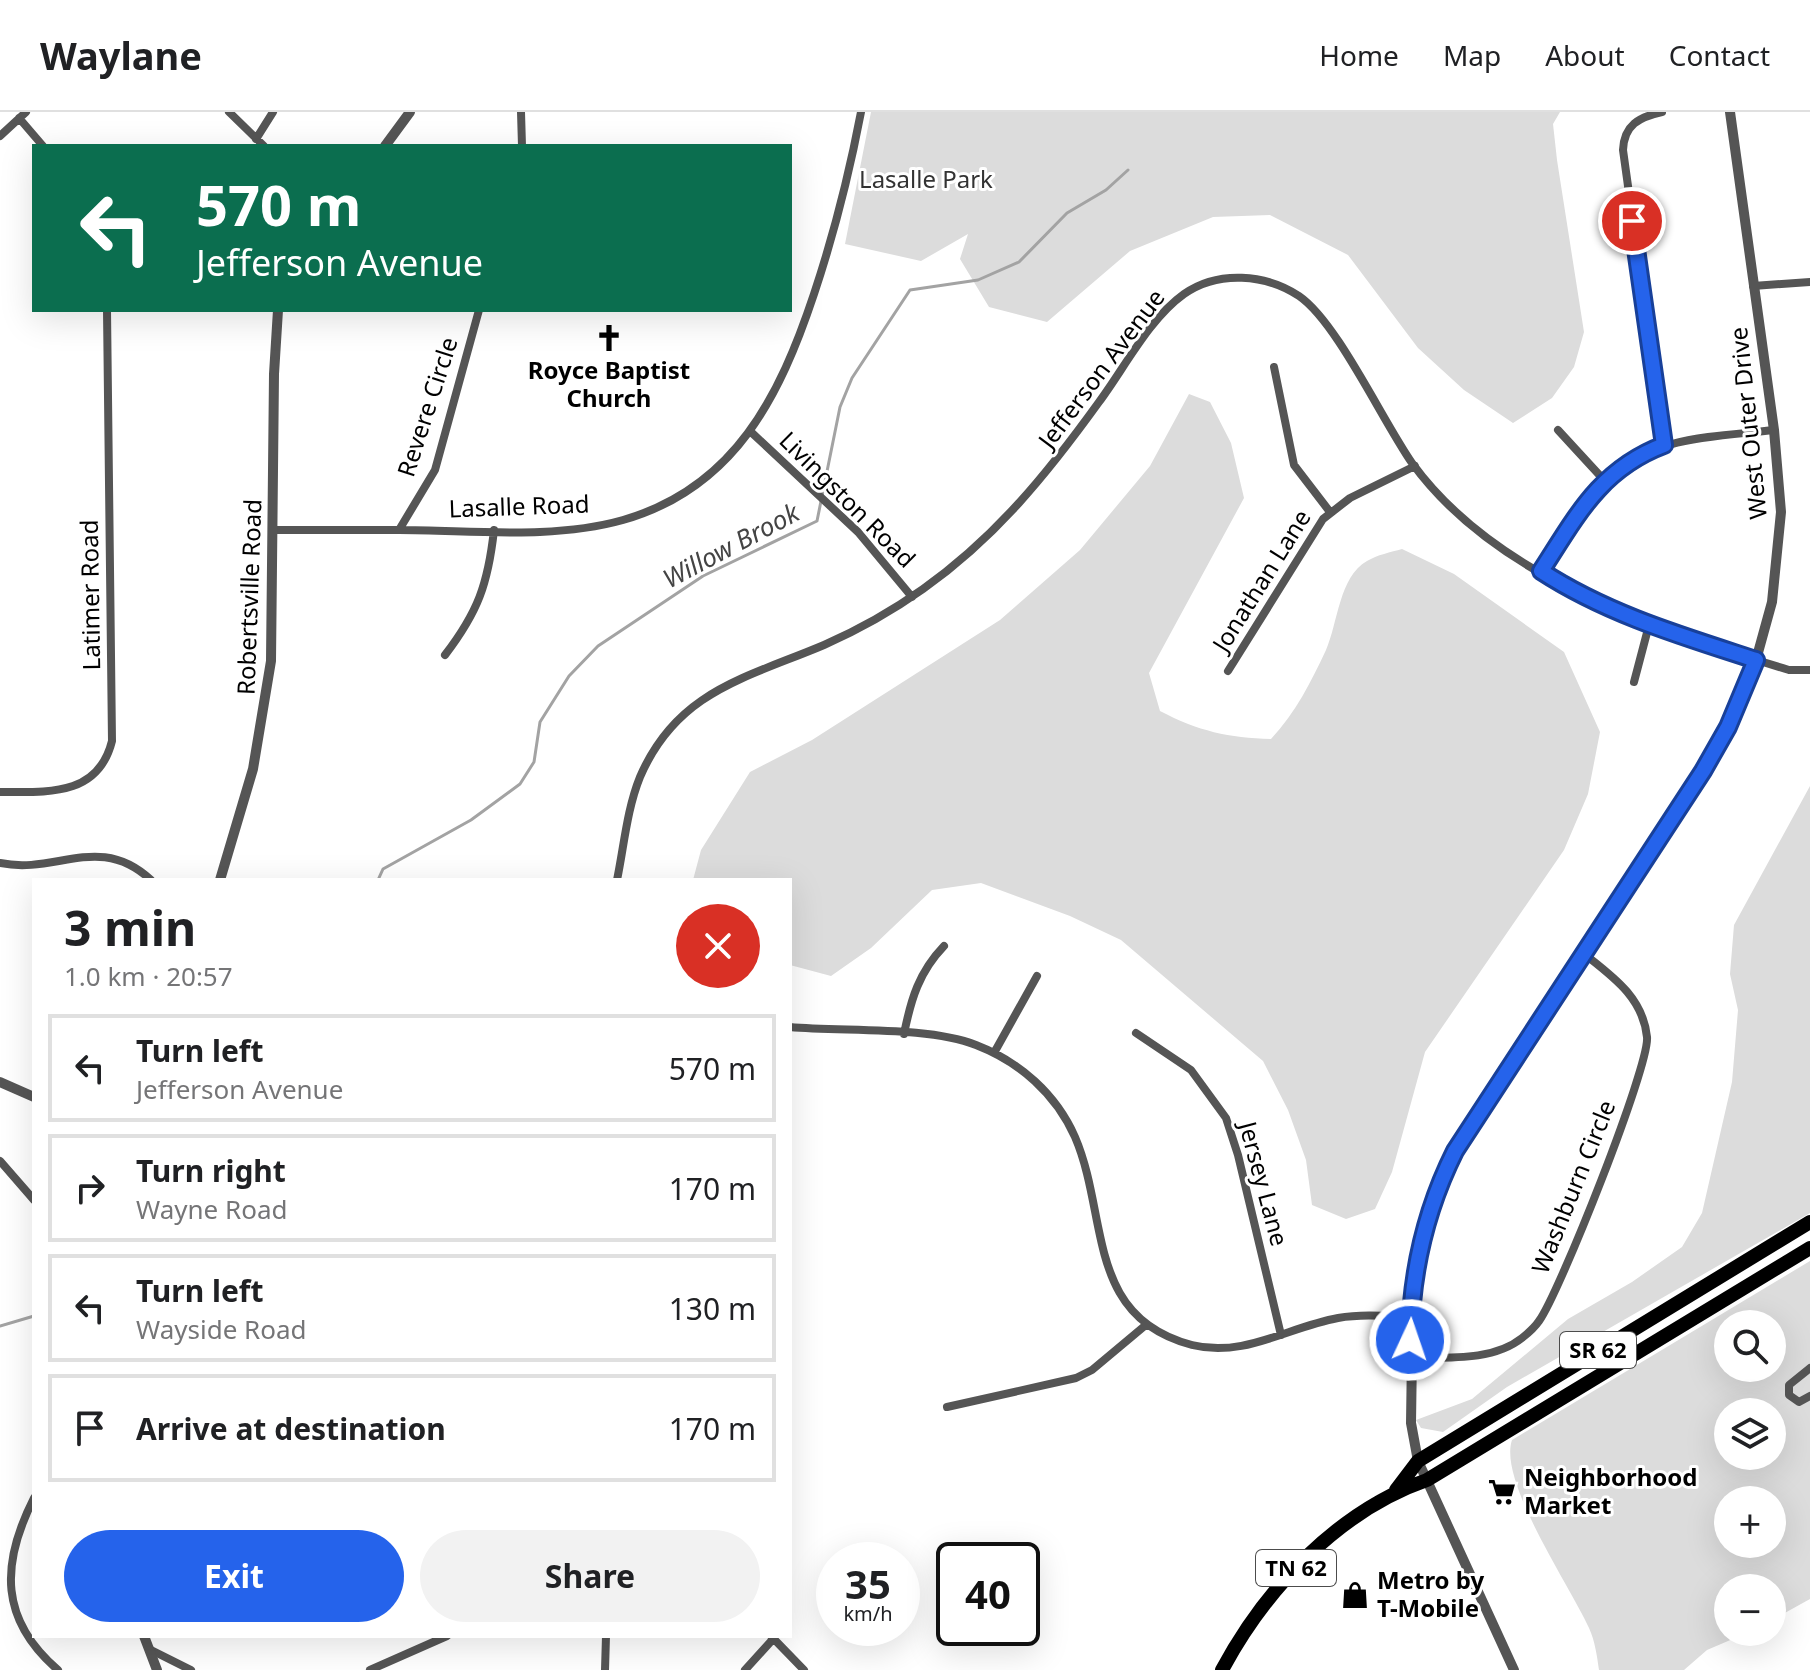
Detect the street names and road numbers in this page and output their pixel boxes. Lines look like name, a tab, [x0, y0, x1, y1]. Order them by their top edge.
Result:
street label: Jefferson Avenue	[1029, 282, 1172, 456]
street label: West Outer Drive	[1721, 325, 1774, 521]
street label: Revere Circle	[388, 333, 465, 481]
street label: Livingston Road	[773, 424, 923, 574]
street label: Lasalle Road	[448, 487, 590, 524]
street label: Robertsville Road	[229, 498, 268, 695]
street label: Jonathan Lane	[1203, 503, 1318, 659]
street label: Latimer Road	[72, 519, 107, 671]
street label: Washburn Circle	[1523, 1095, 1622, 1278]
street label: Jersey Lane	[1231, 1116, 1297, 1249]
road number: SR 62	[1560, 1332, 1636, 1368]
road number: TN 62	[1256, 1550, 1336, 1586]

